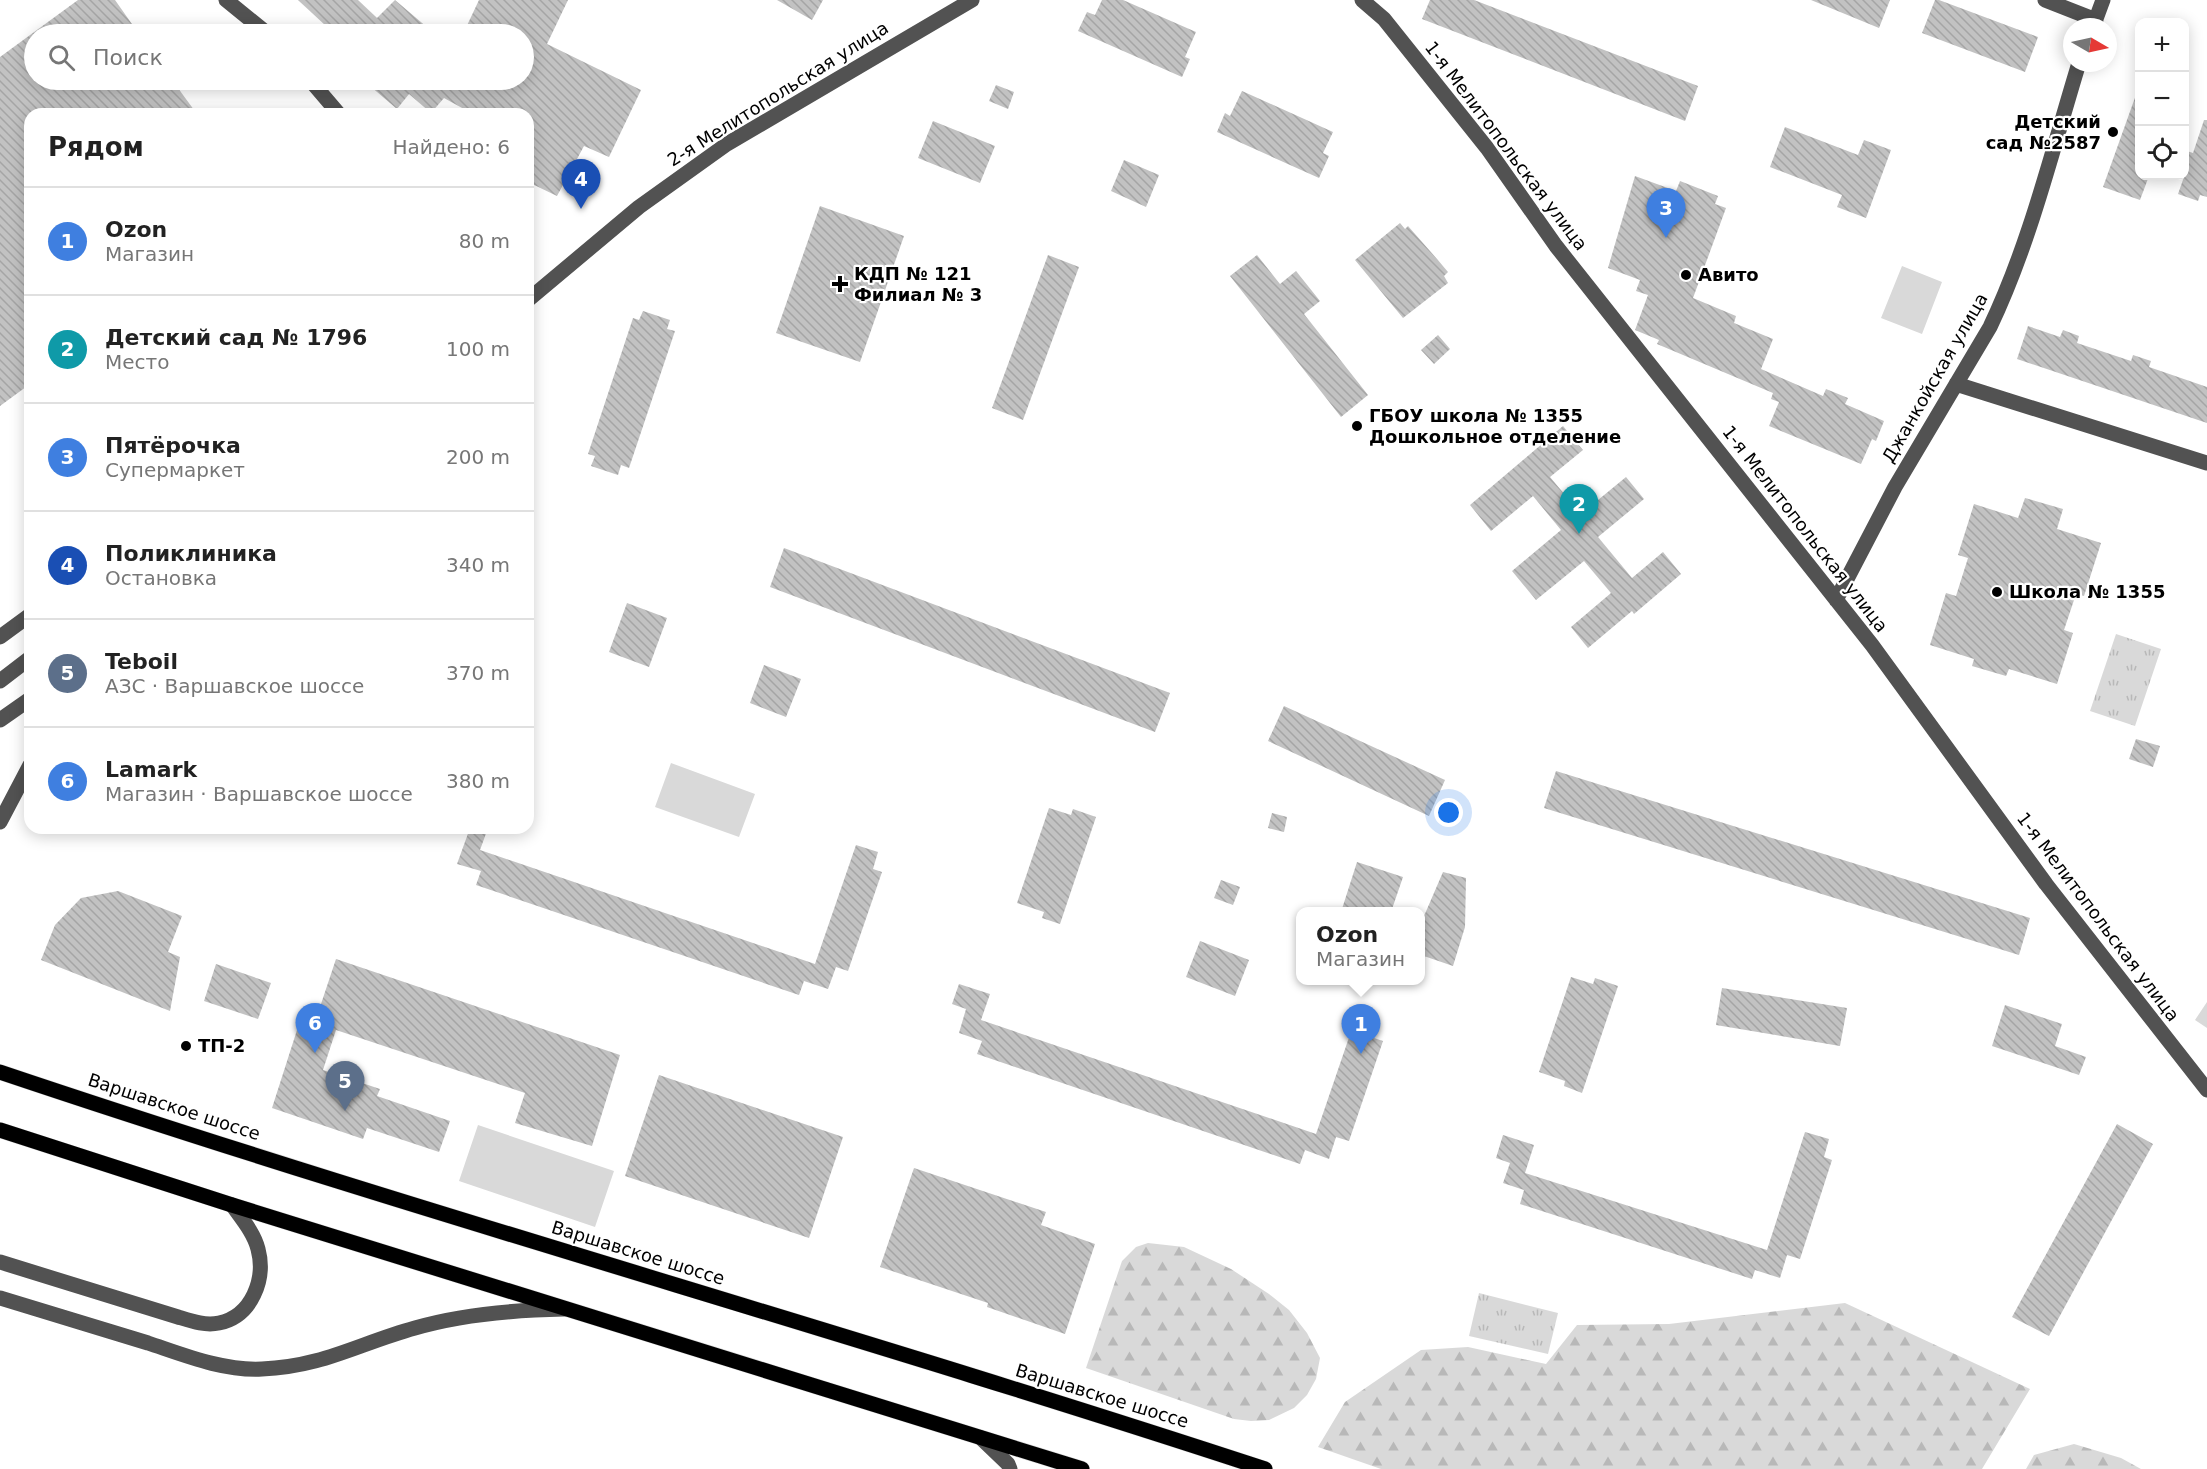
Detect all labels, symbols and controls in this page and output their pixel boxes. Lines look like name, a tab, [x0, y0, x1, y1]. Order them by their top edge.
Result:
street label: 2-я Мелитопольская улица	[664, 17, 892, 170]
north arrow	[2063, 18, 2117, 72]
map controls	[2135, 18, 2189, 180]
button: +	[2135, 18, 2189, 72]
search box	[24, 24, 534, 90]
street label: 1-я Мелитопольская улица	[1421, 37, 1592, 254]
icon: search	[45, 41, 78, 74]
text: Поиск	[93, 45, 163, 70]
button: −	[2135, 72, 2189, 126]
place label: Детский сад №2587	[1986, 111, 2101, 153]
marker: Детский сад №2587	[2106, 125, 2120, 139]
button: locate	[2135, 126, 2189, 180]
text: Рядом	[48, 132, 144, 162]
text: Найдено: 6	[392, 135, 510, 159]
pin: 4	[562, 160, 600, 209]
pin: 3	[1646, 188, 1686, 238]
text: Ozon	[105, 217, 167, 242]
text: 1	[61, 229, 74, 253]
text: 80 m	[459, 229, 510, 253]
text: Магазин	[105, 242, 194, 266]
place label: КДП № 121 Филиал № 3	[854, 263, 982, 305]
place label: Авито	[1698, 264, 1759, 285]
marker: Авито	[1679, 268, 1693, 282]
marker: КДП № 121 Филиал № 3	[831, 275, 849, 293]
street label: Джанкойская улица	[1877, 289, 1992, 466]
text: Детский сад № 1796	[105, 325, 367, 350]
text: 2	[61, 337, 74, 361]
text: 100 m	[446, 337, 510, 361]
text: Место	[105, 350, 169, 374]
place label: ГБОУ школа № 1355 Дошкольное отделение	[1369, 405, 1621, 447]
marker: ГБОУ школа № 1355 Дошкольное отделение	[1350, 419, 1364, 433]
street label: 1-я Мелитопольская улица	[1718, 421, 1893, 636]
text: Пятёрочка	[105, 433, 241, 458]
text: 3	[61, 445, 74, 469]
text: 200 m	[446, 445, 510, 469]
text: Супермаркет	[105, 458, 245, 482]
pin: 2	[1560, 484, 1598, 534]
text: Поликлиника	[105, 541, 277, 566]
text: 4	[61, 553, 74, 577]
text: 340 m	[446, 553, 510, 577]
text: Остановка	[105, 566, 217, 590]
place label: Школа № 1355	[2009, 581, 2165, 602]
marker: Школа № 1355	[1990, 585, 2004, 599]
text: Teboil	[105, 649, 178, 674]
text: 5	[61, 661, 74, 685]
text: 370 m	[446, 661, 510, 685]
text: АЗС · Варшавское шоссе	[105, 674, 364, 698]
text: Lamark	[105, 757, 197, 782]
text: 6	[61, 769, 74, 793]
text: 380 m	[446, 769, 510, 793]
text: Магазин · Варшавское шоссе	[105, 782, 413, 806]
your location	[1434, 798, 1463, 827]
street label: 1-я Мелитопольская улица	[2013, 808, 2184, 1025]
popup	[1296, 907, 1425, 985]
text: Ozon	[1316, 922, 1378, 947]
text: Магазин	[1316, 947, 1405, 971]
pin: 6	[296, 1004, 334, 1053]
pin: 1	[1342, 1004, 1380, 1054]
place label: ТП-2	[198, 1035, 245, 1056]
marker: ТП-2	[179, 1039, 193, 1053]
pin: 5	[326, 1062, 364, 1111]
street label: Варшавское шоссе	[85, 1069, 263, 1144]
street label: Варшавское шоссе	[549, 1216, 727, 1289]
street label: Варшавское шоссе	[1013, 1359, 1191, 1432]

